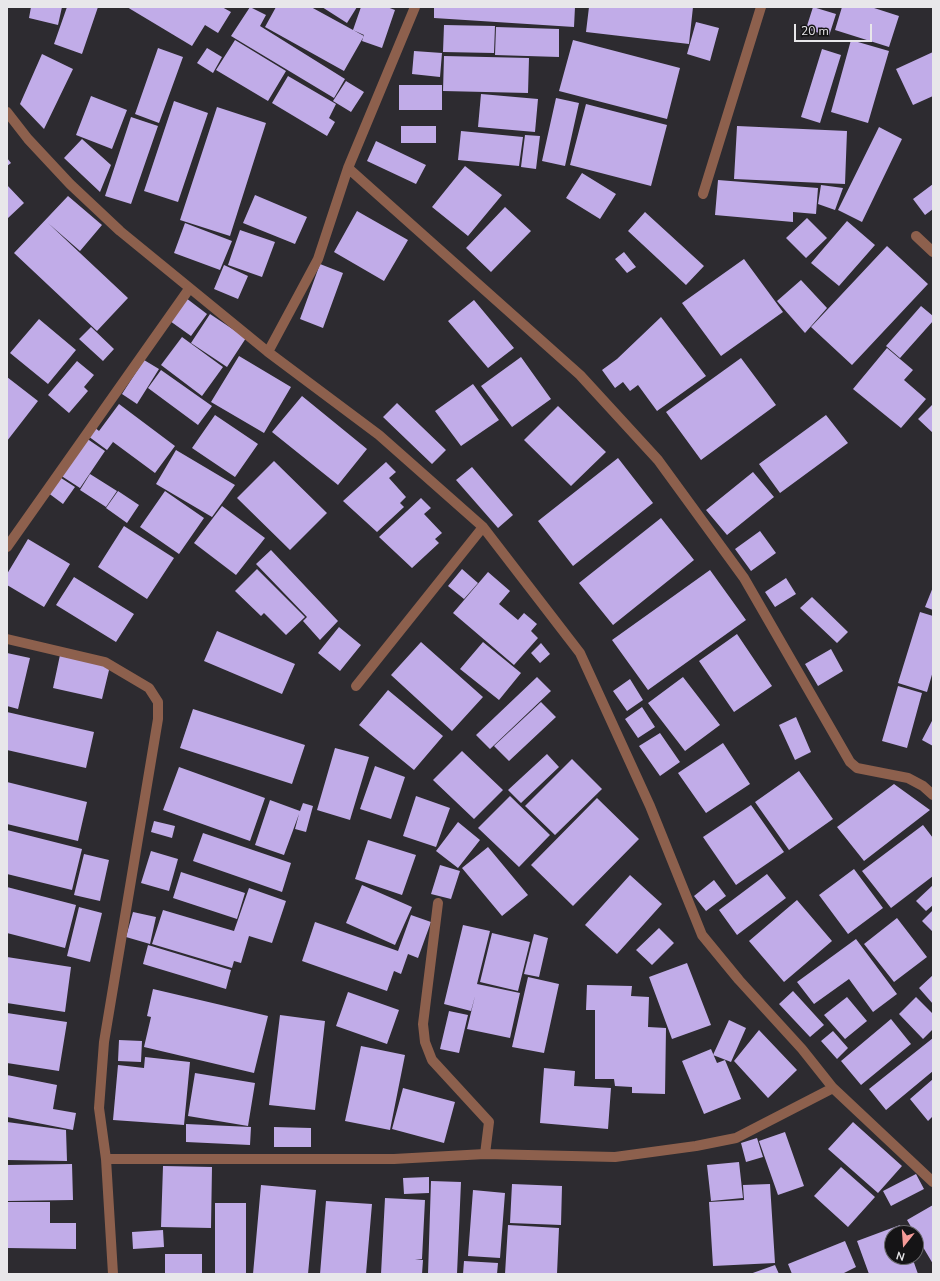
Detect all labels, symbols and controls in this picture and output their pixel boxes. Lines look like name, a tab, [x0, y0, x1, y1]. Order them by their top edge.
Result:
scale bar	[796, 16, 874, 42]
text: 20 m	[801, 23, 829, 39]
north arrow	[884, 1225, 924, 1265]
text: N	[895, 1248, 907, 1264]

